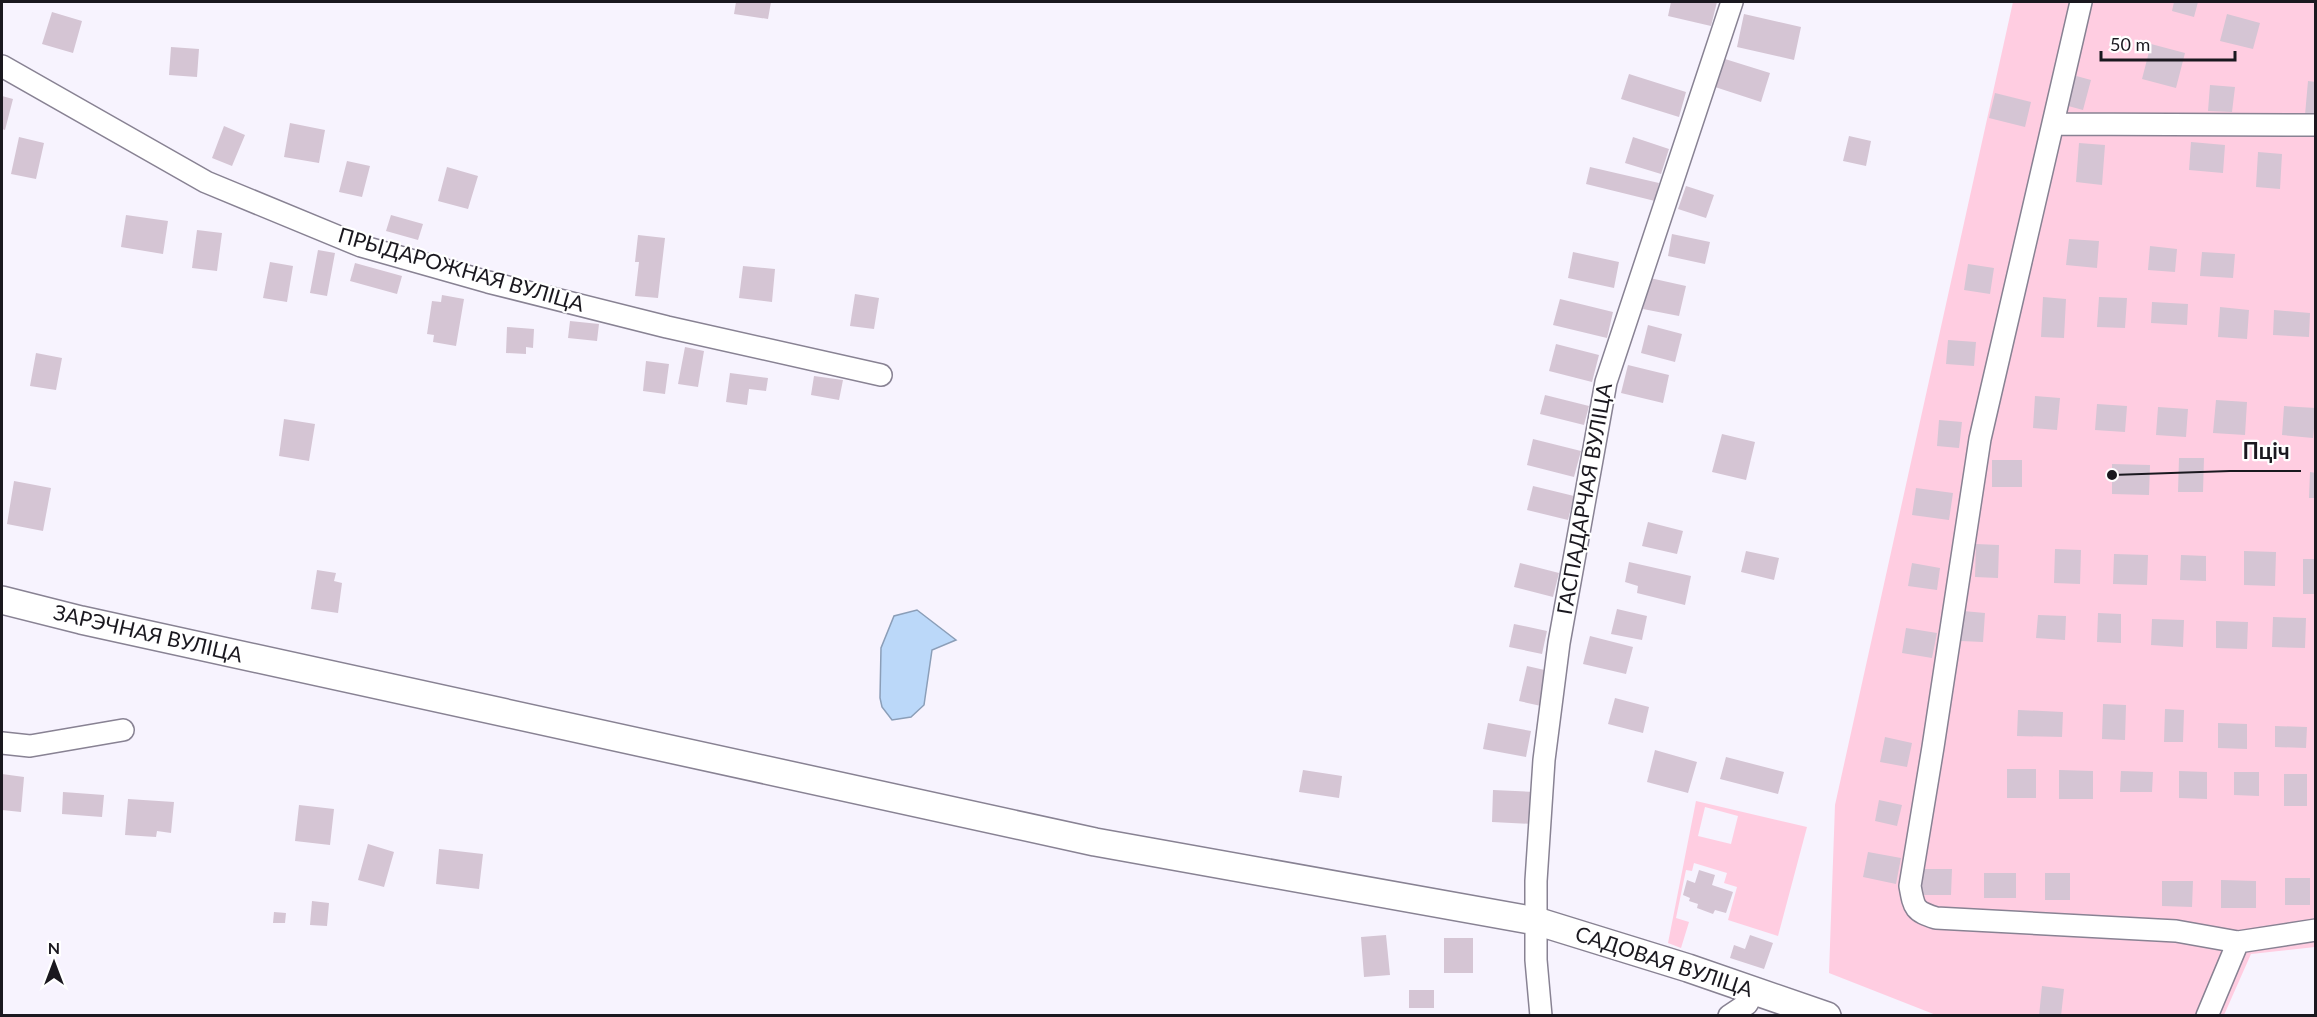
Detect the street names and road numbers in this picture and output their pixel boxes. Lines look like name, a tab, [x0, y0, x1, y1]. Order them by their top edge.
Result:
street label: ПРЫДАРОЖНАЯ ВУЛІЦА	[336, 221, 588, 316]
street label: ГАСПАДАРЧАЯ ВУЛІЦА	[1551, 380, 1616, 617]
street label: ЗАРЭЧНАЯ ВУЛІЦА	[51, 599, 246, 667]
street label: САДОВАЯ ВУЛІЦА	[1573, 920, 1757, 1001]

